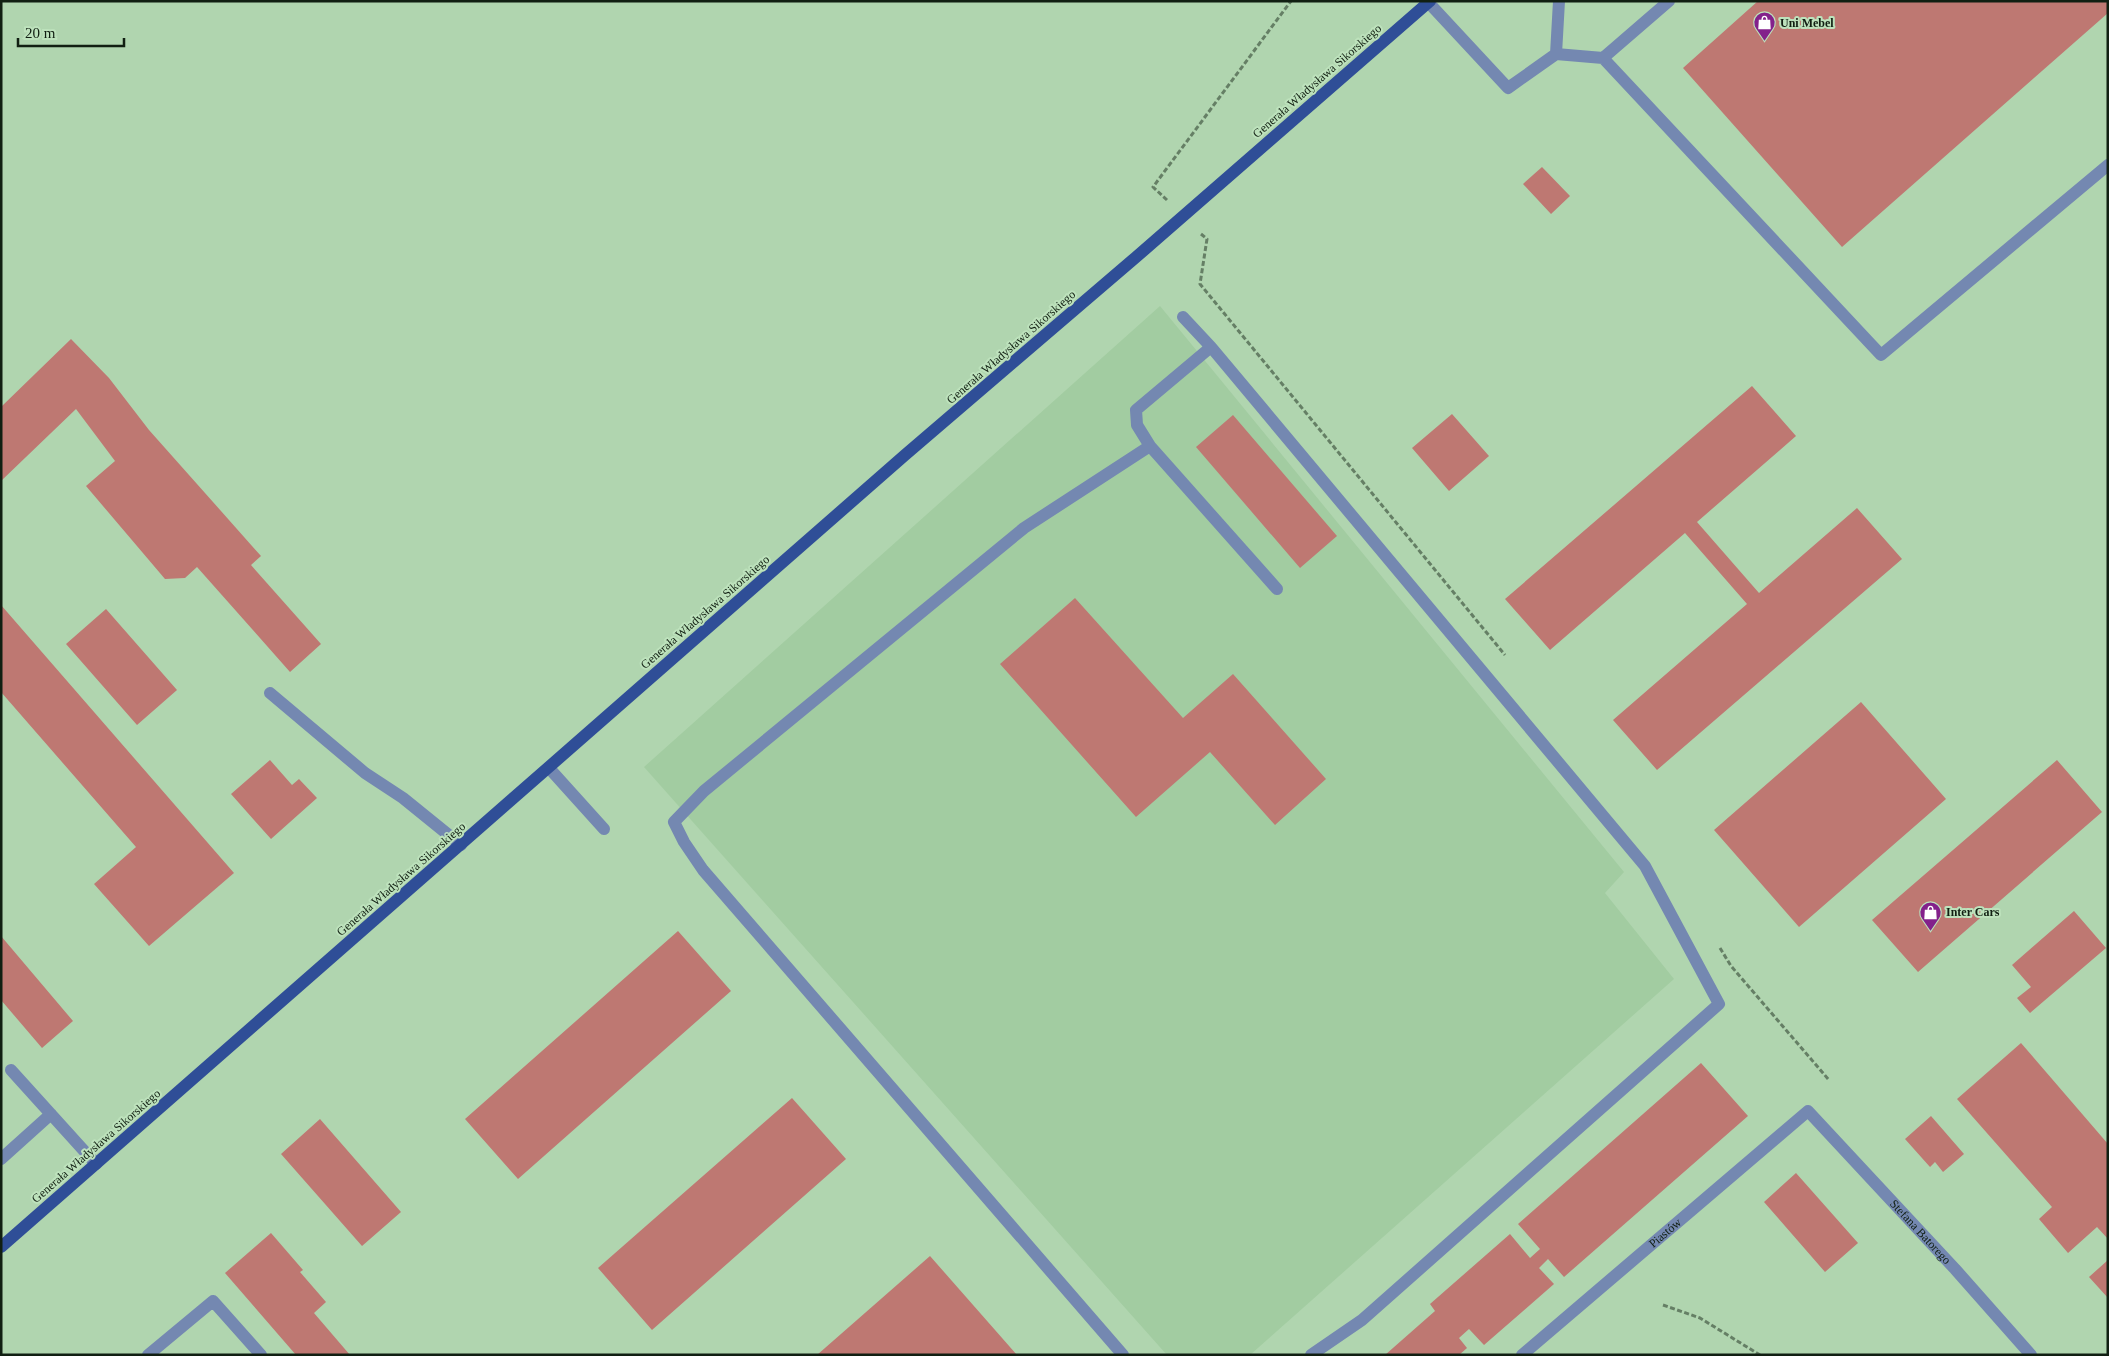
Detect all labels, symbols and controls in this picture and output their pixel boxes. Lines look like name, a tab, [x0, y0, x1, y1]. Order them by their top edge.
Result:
shop icon: Uni Mebel	[1752, 11, 1776, 42]
scale bar	[18, 15, 124, 47]
place label: Uni Mebel	[1780, 16, 1834, 30]
street label: Generała Władysława Sikorskiego	[1250, 21, 1384, 141]
text: 20 m	[25, 25, 56, 41]
street label: Generała Władysława Sikorskiego	[944, 287, 1078, 407]
street label: Generała Władysława Sikorskiego	[638, 552, 772, 672]
street label: Generała Władysława Sikorskiego	[334, 819, 468, 939]
shop icon: Inter Cars	[1918, 900, 1942, 931]
place label: Inter Cars	[1946, 905, 2000, 919]
street label: Generała Władysława Sikorskiego	[29, 1086, 163, 1206]
street label: Stefana Batorego	[1887, 1197, 1954, 1267]
street label: Piastów	[1646, 1215, 1684, 1251]

